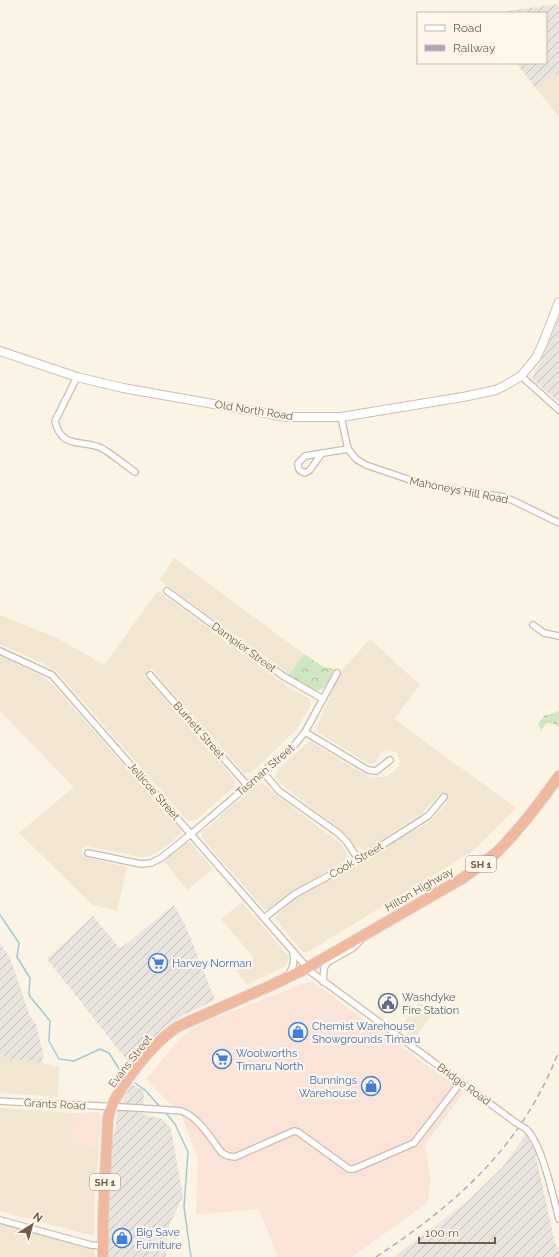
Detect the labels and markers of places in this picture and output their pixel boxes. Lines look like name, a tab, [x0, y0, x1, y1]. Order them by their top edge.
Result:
supermarket icon: Harvey Norman	[147, 952, 169, 974]
place label: Harvey Norman	[172, 957, 252, 970]
place label: Washdyke Fire Station	[402, 991, 459, 1017]
public building icon: Washdyke Fire Station	[377, 992, 399, 1014]
place label: Chemist Warehouse Showgrounds Timaru	[312, 1020, 420, 1046]
shop icon: Chemist Warehouse Showgrounds Timaru	[287, 1021, 309, 1043]
place label: Woolworths Timaru North	[236, 1047, 303, 1073]
supermarket icon: Woolworths Timaru North	[211, 1048, 233, 1070]
place label: Bunnings Warehouse	[299, 1074, 358, 1100]
shop icon: Bunnings Warehouse	[360, 1075, 382, 1097]
place label: Big Save Furniture	[136, 1226, 182, 1252]
shop icon: Big Save Furniture	[111, 1227, 133, 1249]

